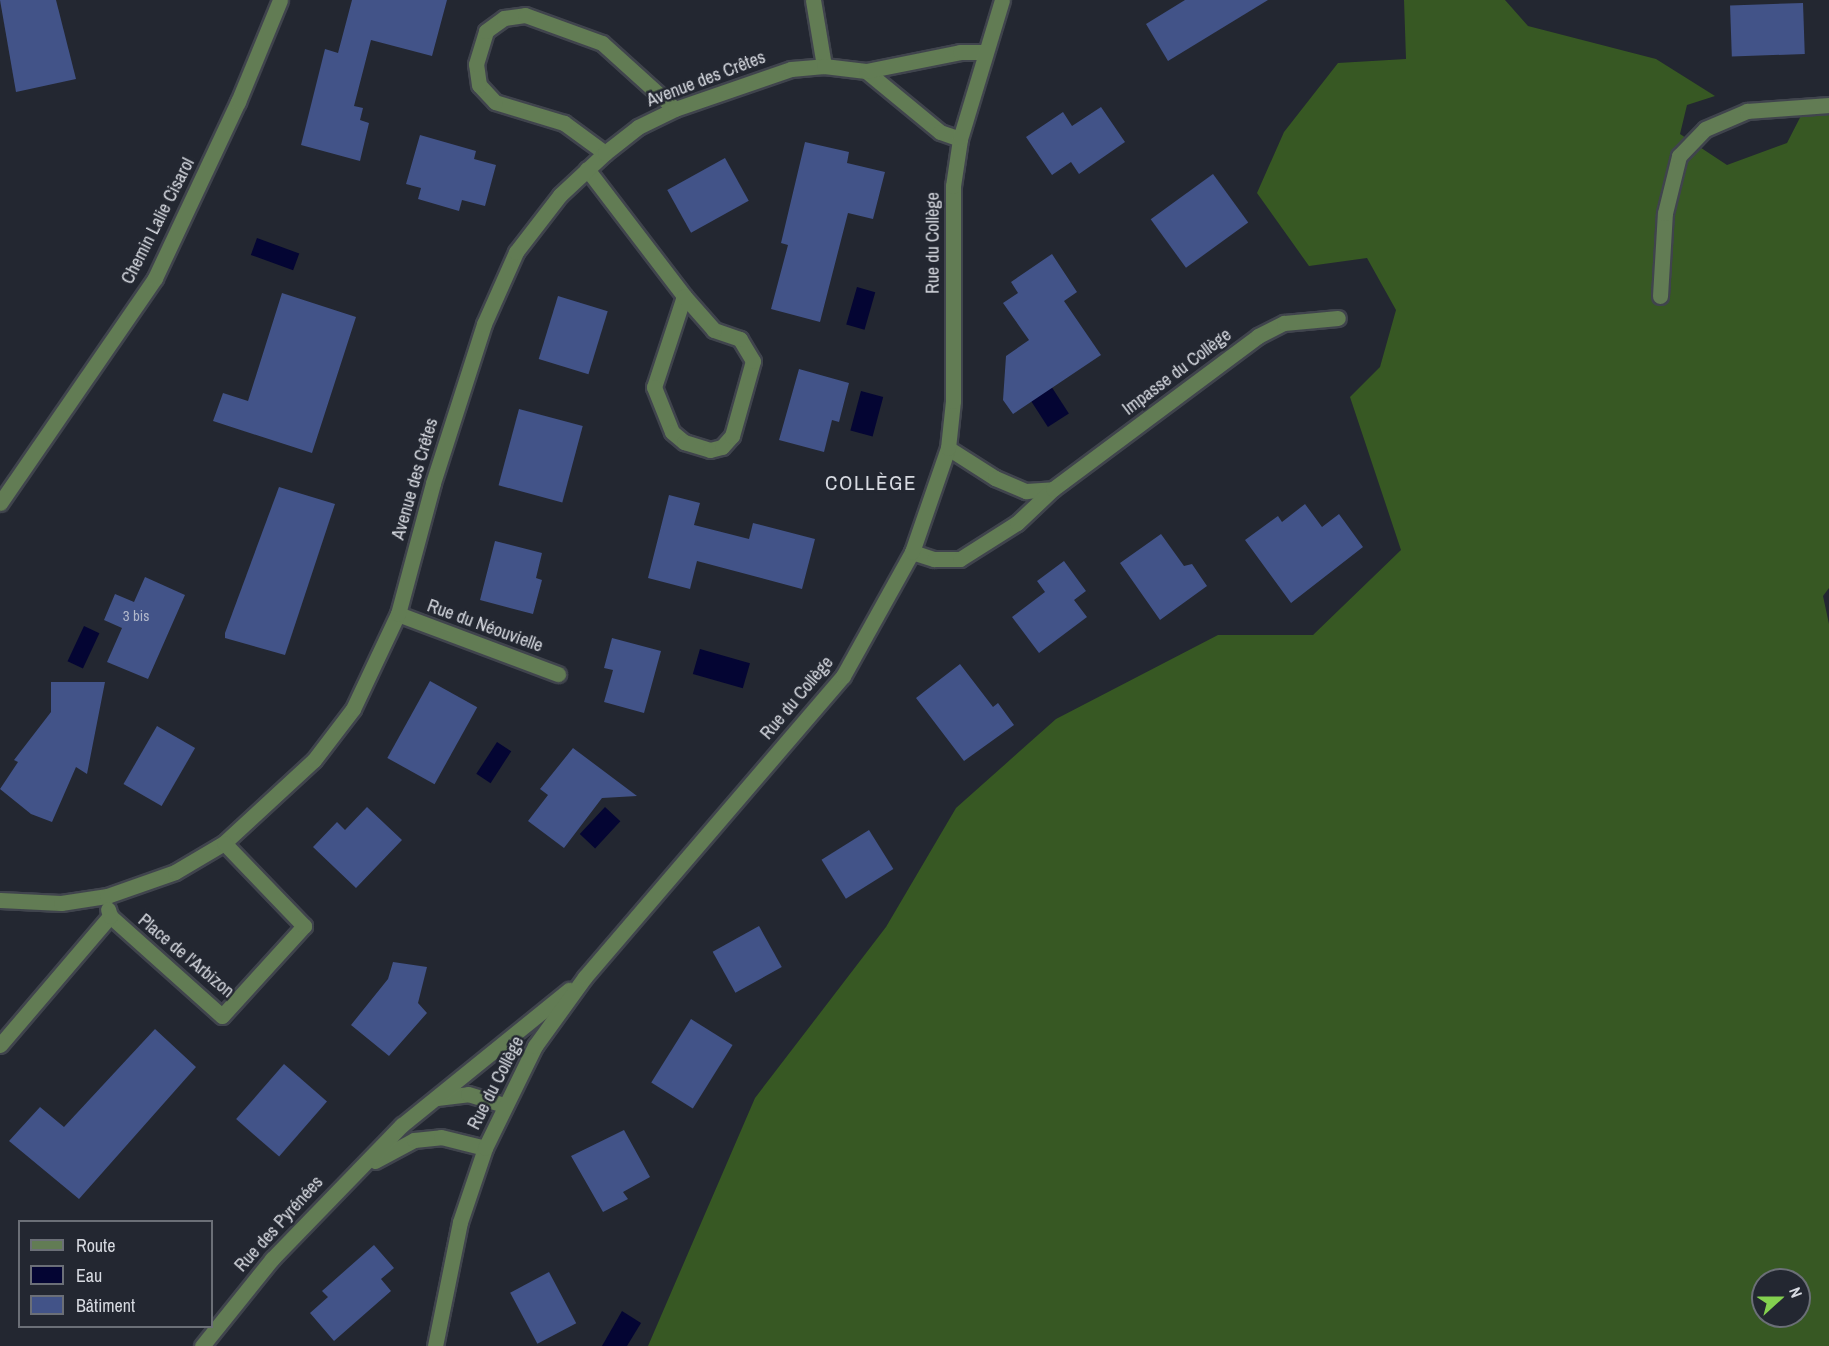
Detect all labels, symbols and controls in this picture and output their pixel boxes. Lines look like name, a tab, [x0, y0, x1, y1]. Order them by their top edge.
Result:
street label: Avenue des Crêtes	[644, 46, 768, 112]
street label: Chemin Lalie Cisarol	[117, 154, 199, 288]
street label: Rue du Collège	[922, 192, 944, 294]
street label: Impasse du Collège	[1118, 324, 1236, 420]
street label: Avenue des Crêtes	[387, 416, 443, 542]
district label: COLLÈGE	[825, 470, 917, 496]
street label: Rue du Néouvielle	[424, 595, 546, 657]
house number: 3 bis	[123, 607, 149, 625]
street label: Rue du Collège	[756, 652, 838, 744]
street label: Place de l'Arbizon	[134, 910, 238, 1002]
street label: Rue du Collège	[463, 1033, 529, 1133]
street label: Rue des Pyrénées	[230, 1172, 328, 1276]
legend	[18, 1220, 213, 1328]
text: Route	[76, 1233, 115, 1258]
text: Eau	[76, 1263, 102, 1288]
north arrow	[1751, 1268, 1811, 1328]
text: N	[1784, 1284, 1808, 1301]
text: Bâtiment	[76, 1293, 135, 1318]

